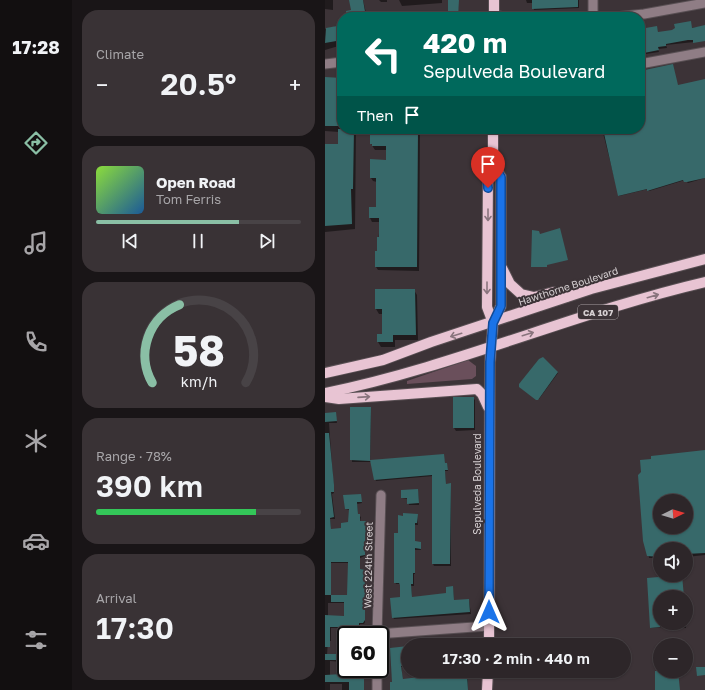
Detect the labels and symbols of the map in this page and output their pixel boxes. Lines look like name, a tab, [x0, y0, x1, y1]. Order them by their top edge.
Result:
pin	[471, 147, 505, 188]
one-way arrow	[484, 208, 491, 221]
street label: Hawthorne Boulevard	[517, 264, 619, 308]
one-way arrow	[483, 281, 491, 294]
one-way arrow	[646, 292, 659, 299]
road number: CA 107	[578, 305, 618, 319]
one-way arrow	[522, 330, 535, 337]
one-way arrow	[449, 332, 462, 339]
one-way arrow	[357, 394, 370, 401]
street label: Sepulveda Boulevard	[471, 433, 483, 535]
north arrow	[653, 494, 693, 534]
street label: West 224th Street	[361, 522, 375, 608]
position arrow	[468, 591, 510, 633]
speed limit sign: 60	[337, 626, 389, 678]

